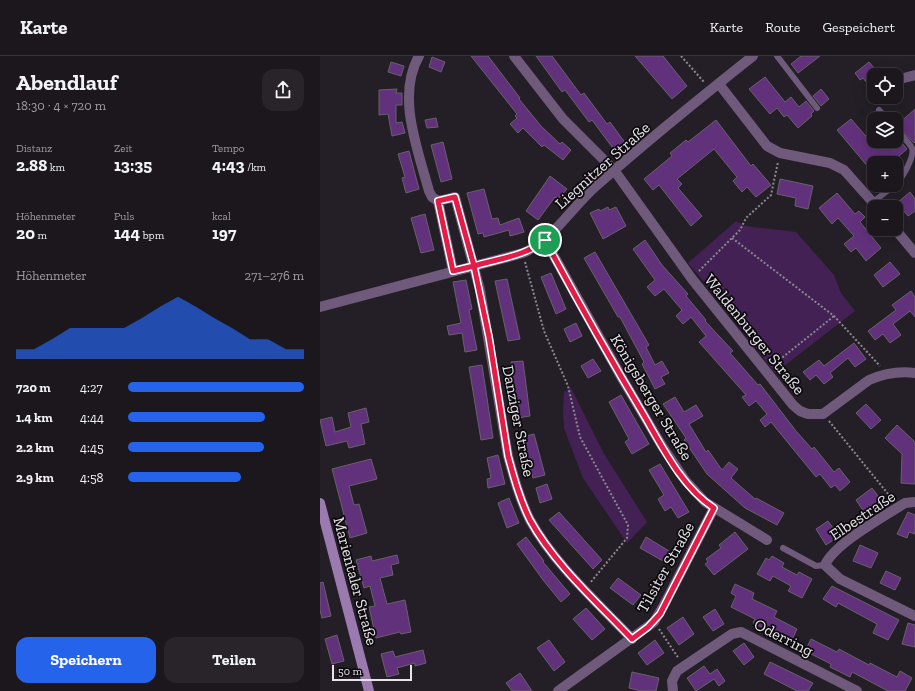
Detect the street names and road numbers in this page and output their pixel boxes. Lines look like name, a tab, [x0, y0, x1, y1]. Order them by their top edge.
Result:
street label: Liegnitzer Straße	[551, 118, 654, 213]
street label: Waldenburger Straße	[700, 270, 809, 398]
street label: Königsberger Straße	[606, 331, 697, 464]
street label: Danziger Straße	[498, 364, 539, 478]
street label: Elbestraße	[826, 487, 899, 544]
street label: Marientaler Straße	[329, 515, 382, 647]
street label: Tilsiter Straße	[633, 519, 698, 616]
street label: Oderring	[751, 614, 817, 661]

